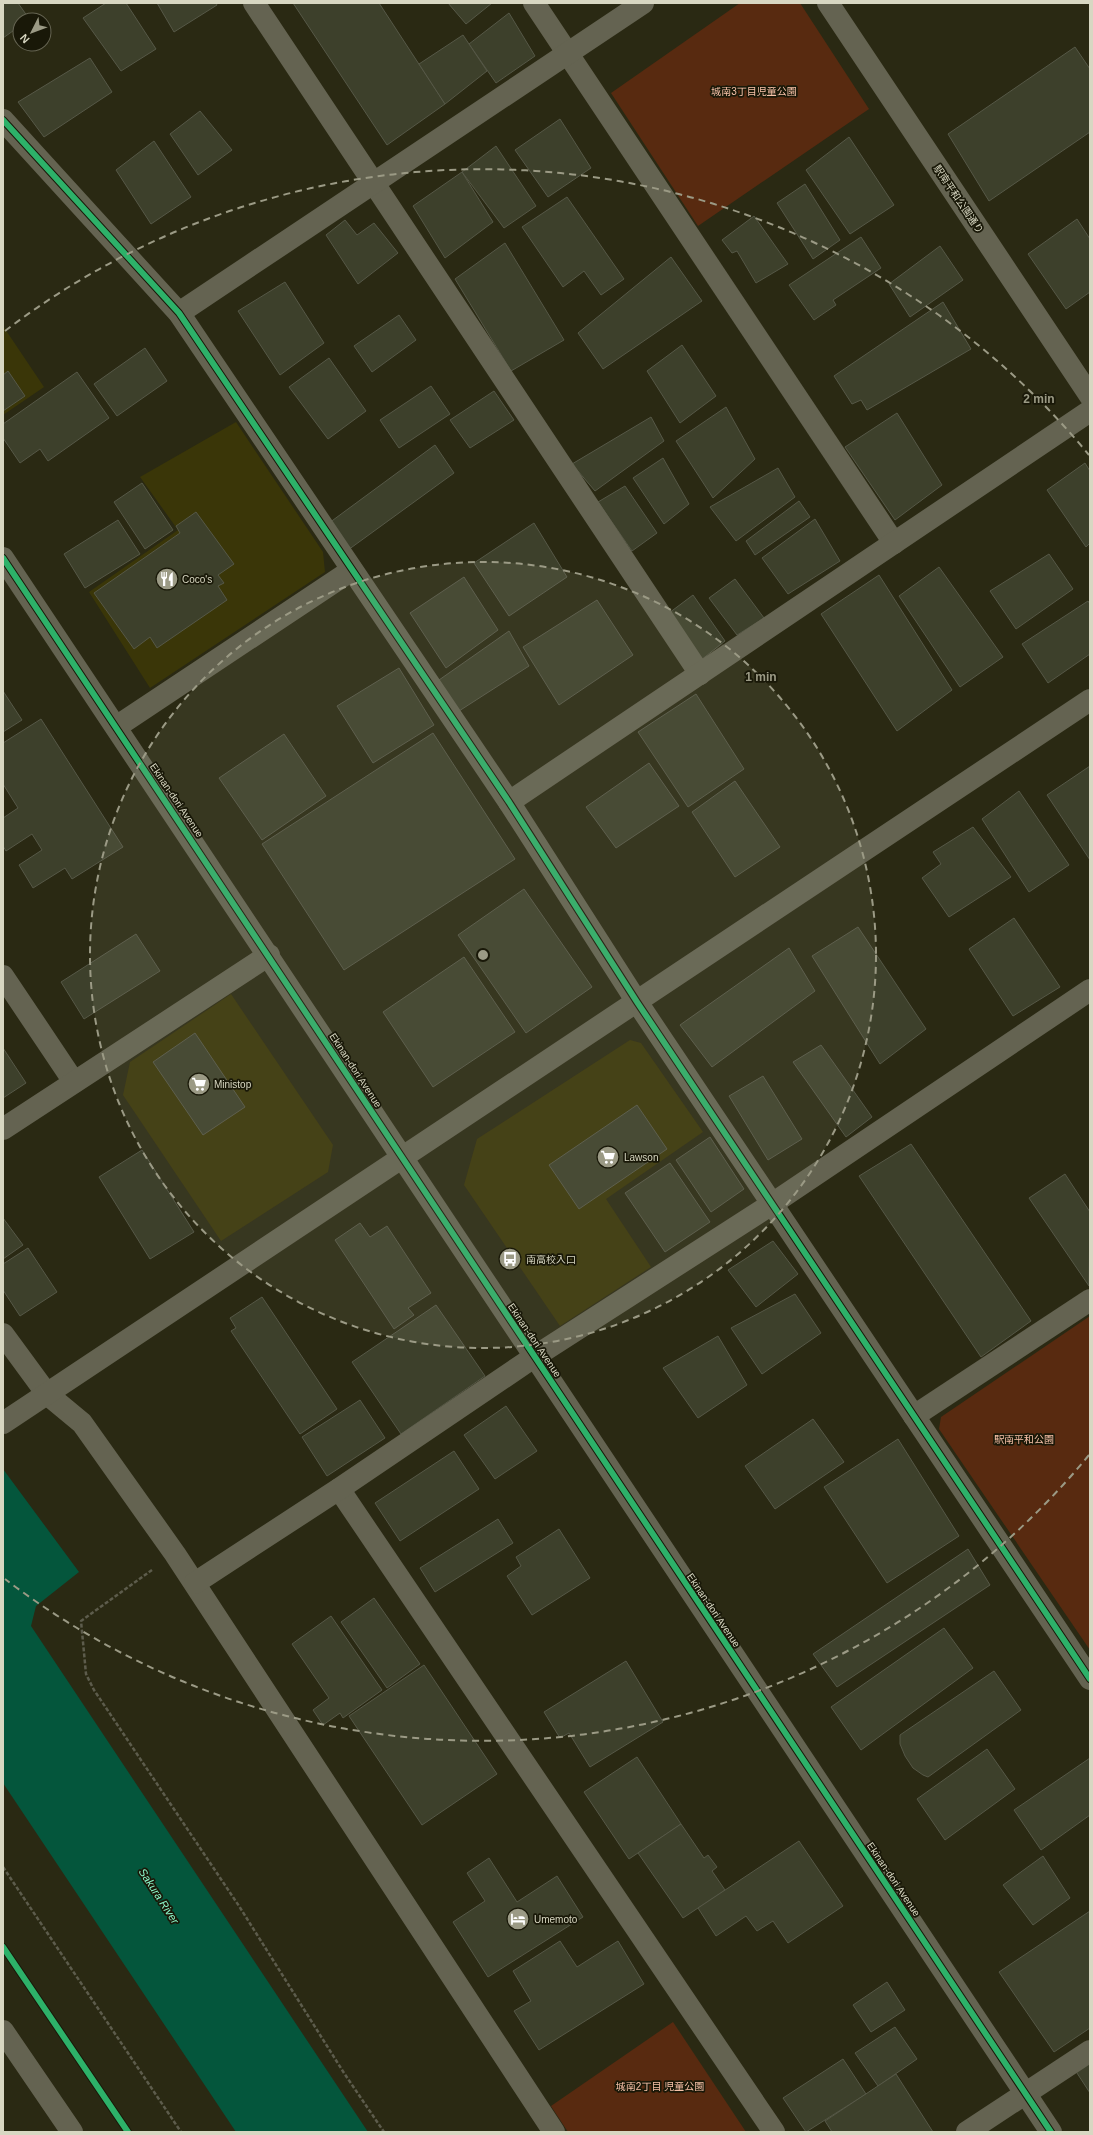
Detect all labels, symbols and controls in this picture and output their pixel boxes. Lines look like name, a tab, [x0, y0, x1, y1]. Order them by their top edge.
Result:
north arrow	[12, 12, 52, 52]
text: N	[17, 32, 32, 46]
park label: 城南3丁目児童公園	[711, 86, 797, 97]
street label: 駅南平和公園通り	[932, 163, 986, 236]
text: 2 min	[1023, 392, 1055, 406]
restaurant icon: Coco's	[154, 566, 180, 592]
place label: Coco's	[182, 574, 212, 585]
text: 1 min	[745, 670, 777, 684]
street label: Ekinan-dori Avenue	[148, 761, 206, 840]
centre of rings	[476, 948, 490, 962]
street label: Ekinan-dori Avenue	[327, 1031, 384, 1110]
supermarket icon: Ministop	[186, 1071, 212, 1097]
place label: Ministop	[214, 1079, 252, 1090]
supermarket icon: Lawson	[595, 1144, 621, 1170]
place label: Lawson	[624, 1152, 658, 1163]
bus stop icon: 南高校入口	[497, 1246, 523, 1272]
place label: 南高校入口	[526, 1254, 576, 1265]
street label: Ekinan-dori Avenue	[506, 1301, 564, 1380]
park label: 駅南平和公園	[994, 1434, 1054, 1445]
street label: Ekinan-dori Avenue	[685, 1571, 743, 1650]
street label: Ekinan-dori Avenue	[865, 1840, 923, 1919]
water label: Sakura River	[137, 1866, 182, 1927]
hotel icon: Umemoto	[505, 1906, 531, 1932]
place label: Umemoto	[534, 1914, 578, 1925]
park label: 城南2丁目 児童公園	[616, 2081, 704, 2092]

